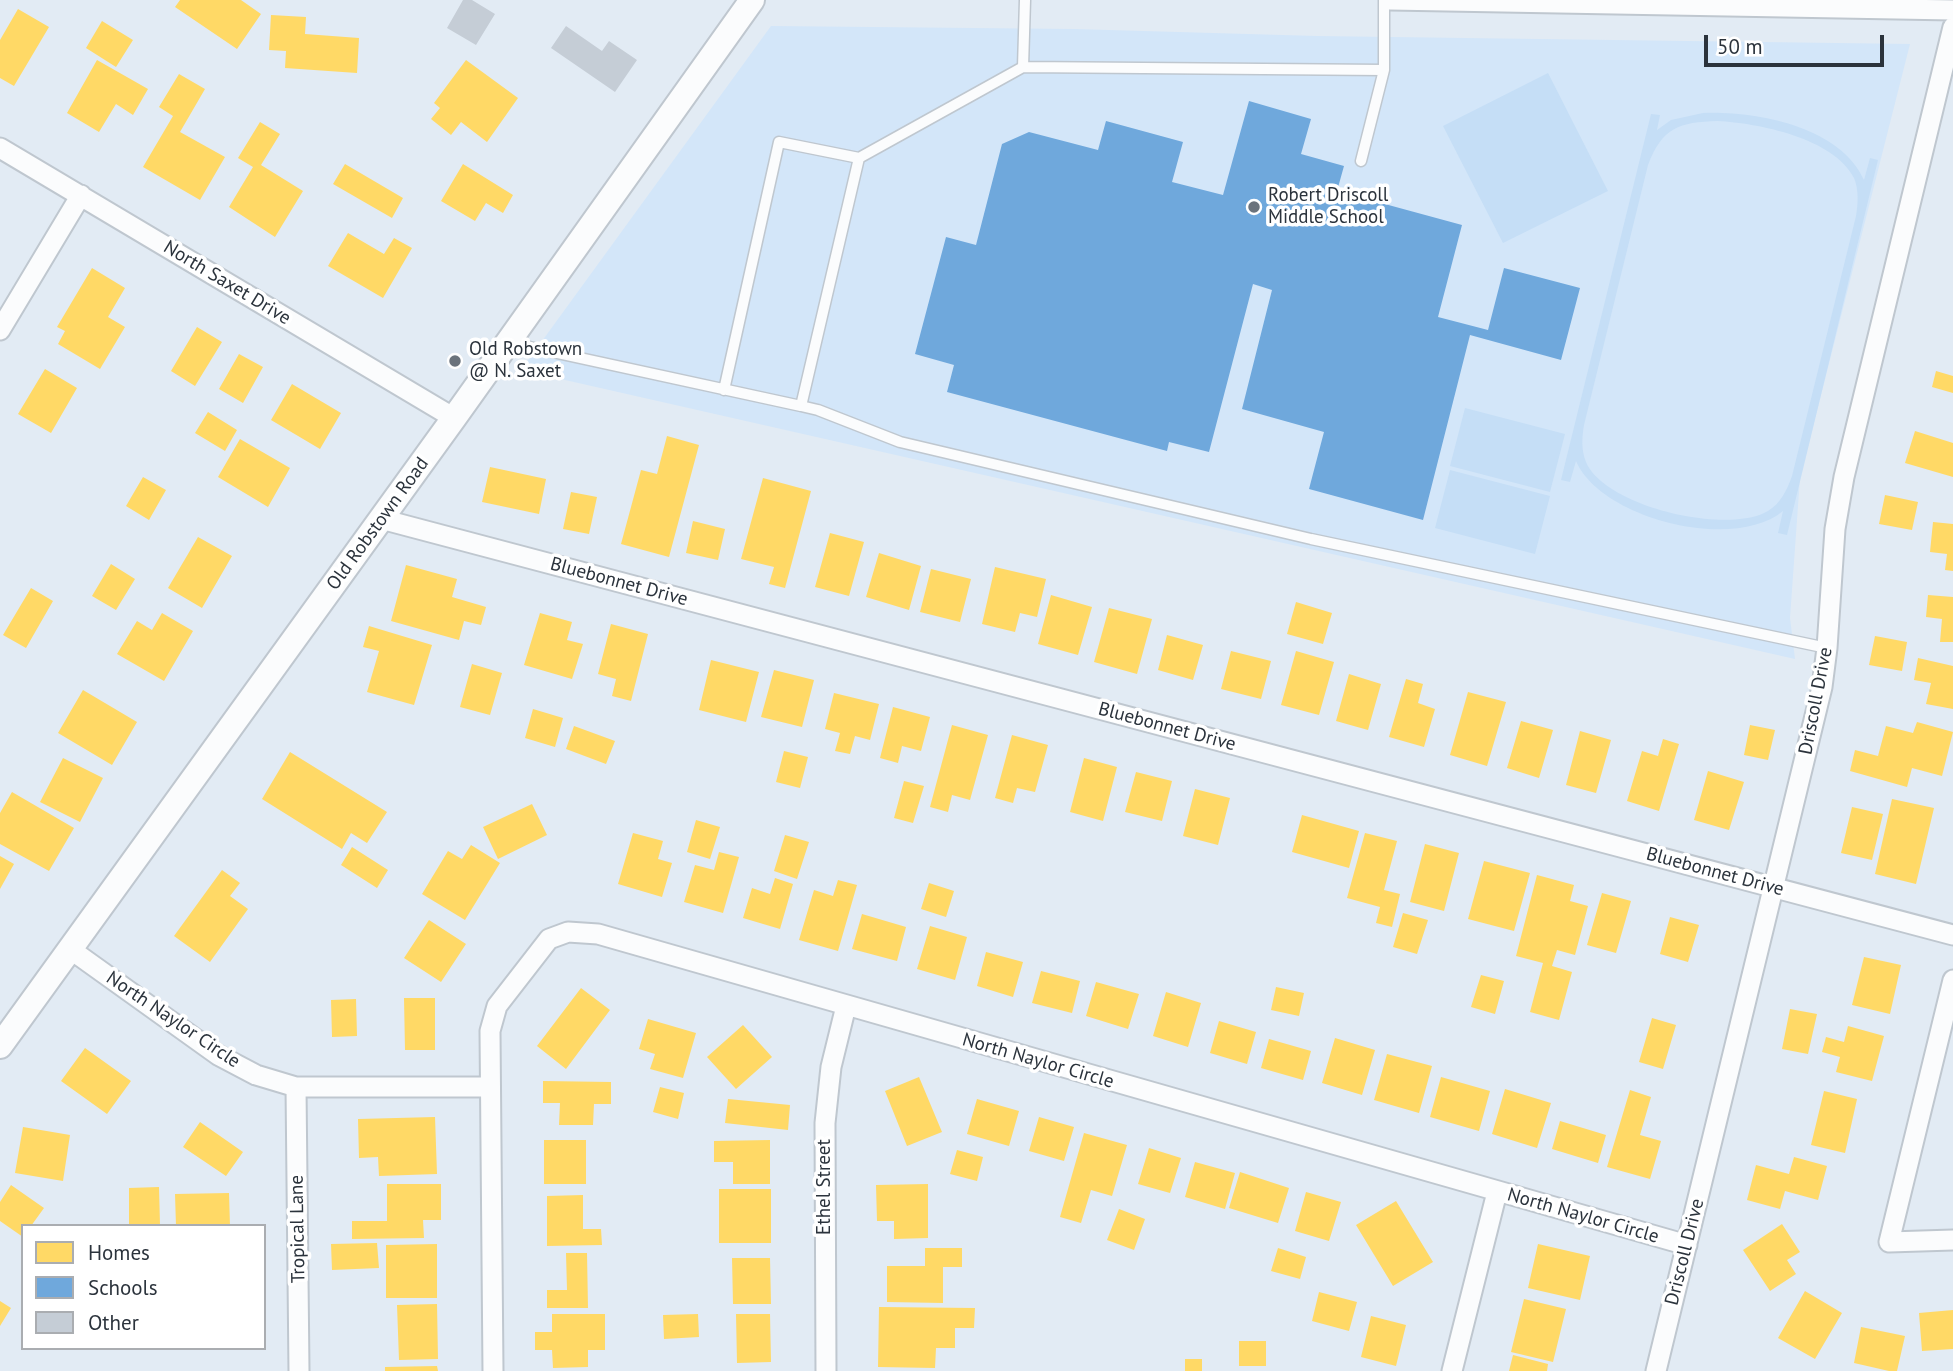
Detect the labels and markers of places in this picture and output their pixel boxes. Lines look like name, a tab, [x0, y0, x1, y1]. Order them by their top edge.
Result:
place label: Robert Driscoll Middle School	[1268, 185, 1388, 229]
marker: Robert Driscoll Middle School	[1246, 199, 1262, 215]
place label: Old Robstown @ N. Saxet	[469, 339, 582, 383]
marker: Old Robstown @ N. Saxet	[447, 353, 463, 369]

